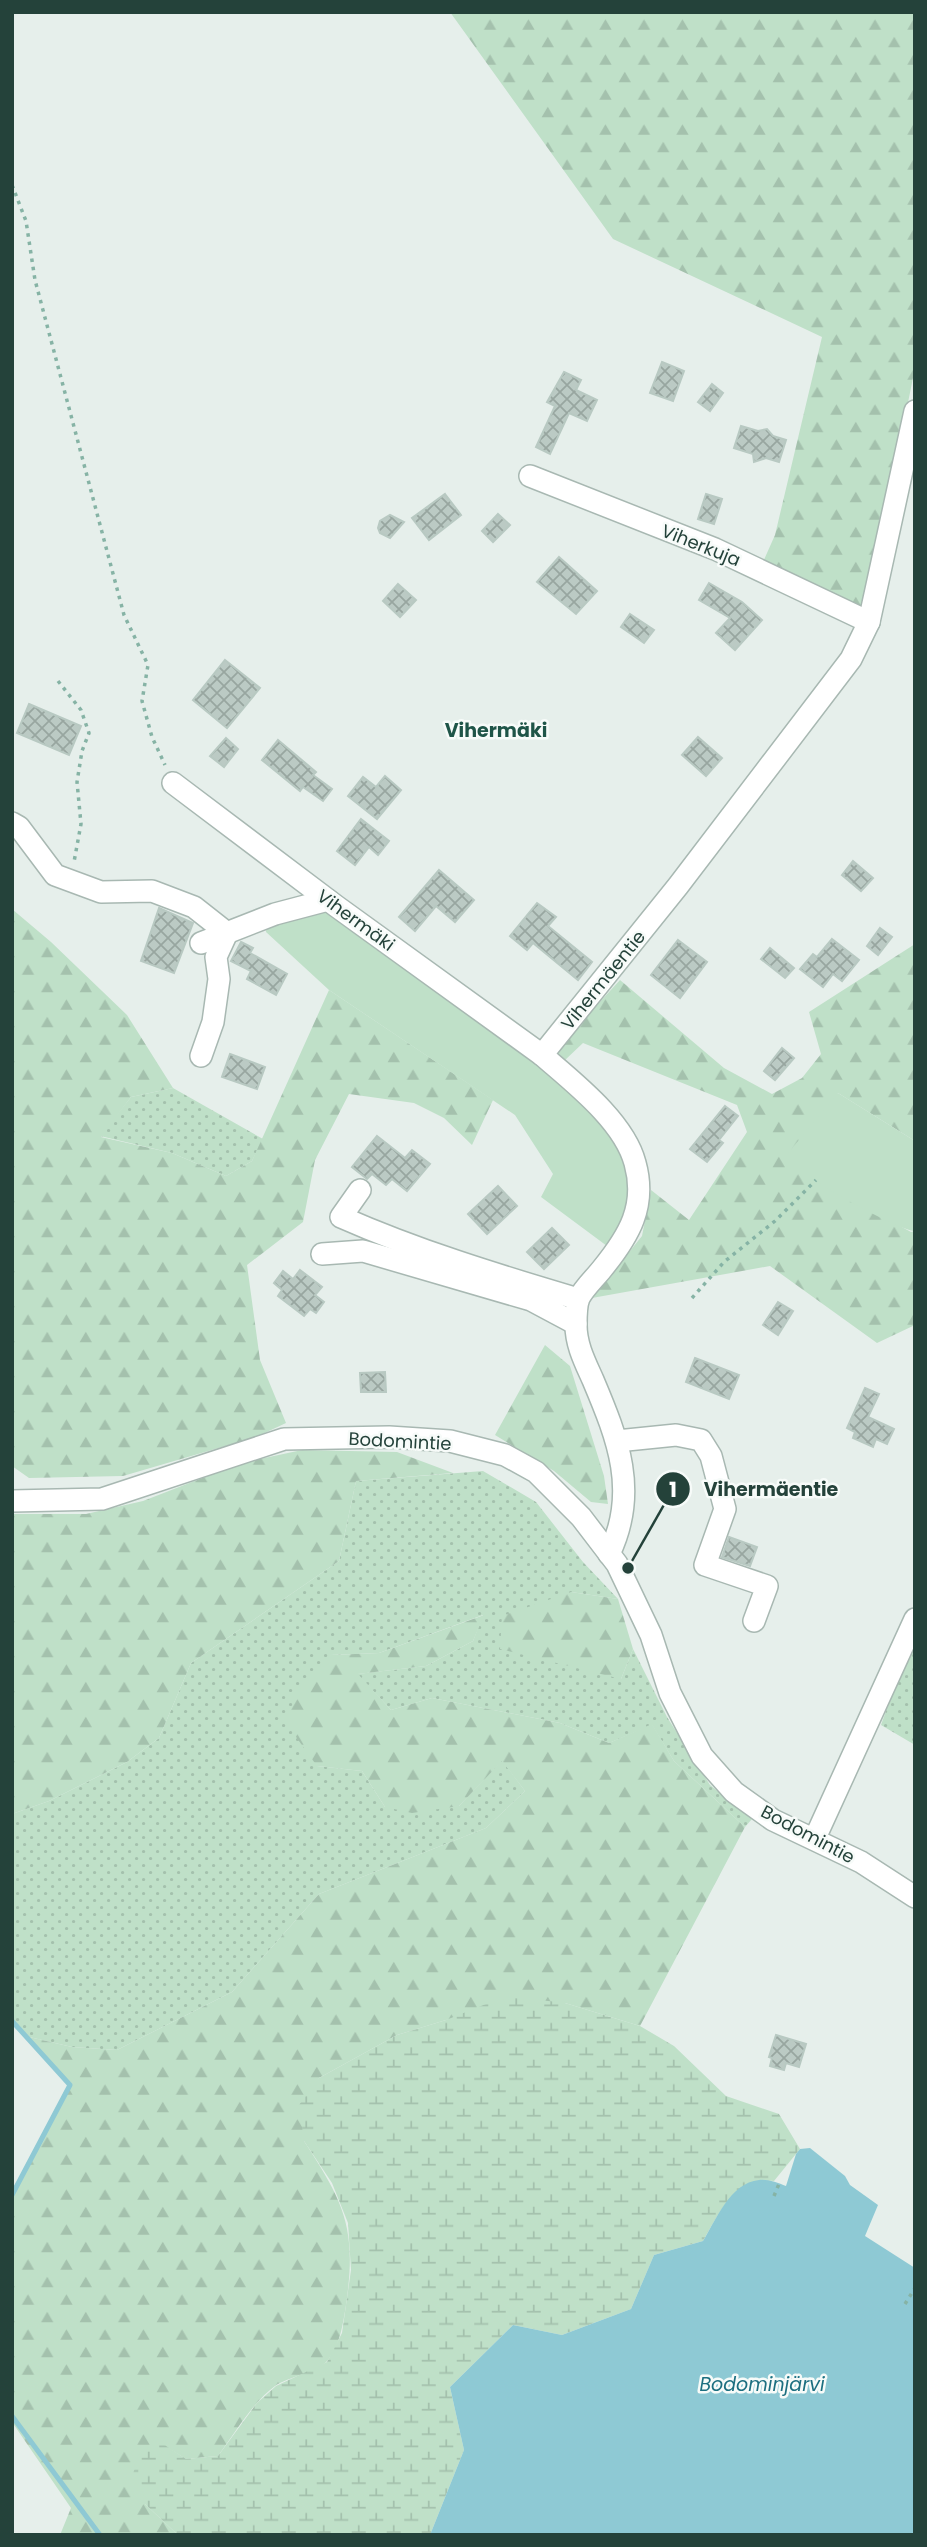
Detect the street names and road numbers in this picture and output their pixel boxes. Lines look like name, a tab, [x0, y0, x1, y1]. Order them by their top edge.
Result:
street label: Viherkuja	[658, 518, 744, 572]
street label: Vihermäki	[312, 883, 400, 957]
street label: Vihermäentie	[555, 925, 651, 1035]
street label: Bodomintie	[348, 1426, 452, 1456]
street label: Bodomintie	[757, 1799, 859, 1869]

